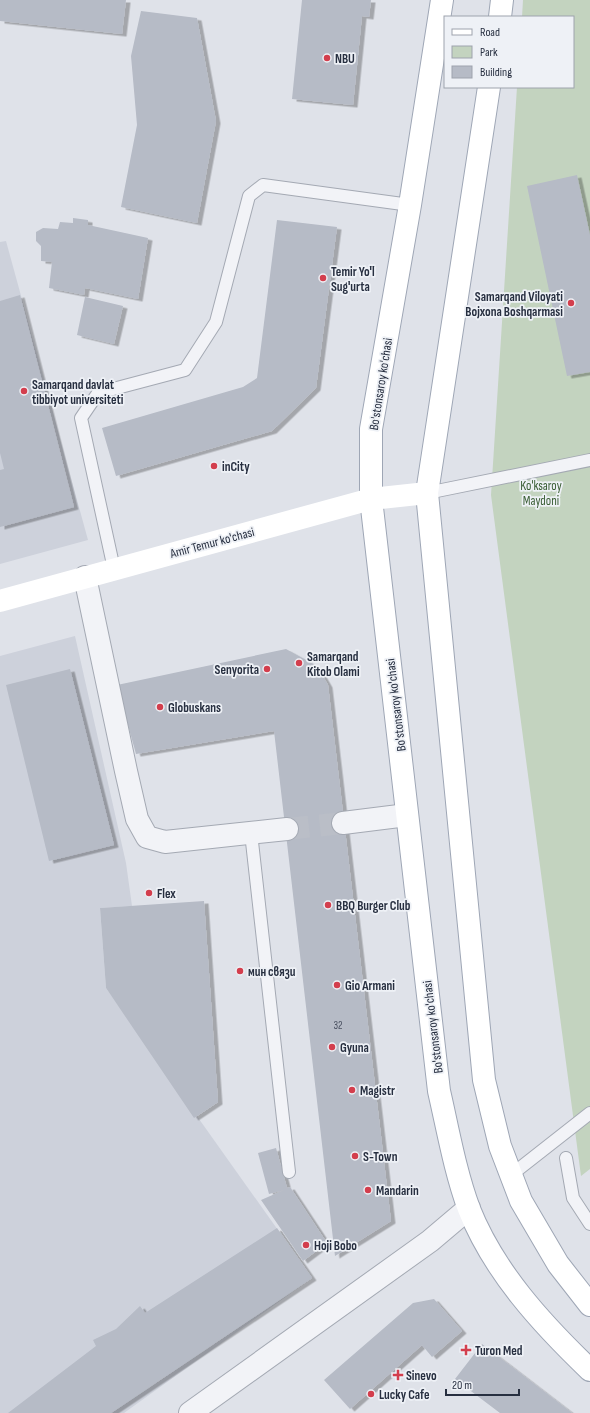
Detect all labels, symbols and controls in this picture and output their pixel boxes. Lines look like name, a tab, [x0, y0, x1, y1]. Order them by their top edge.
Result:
legend	[444, 16, 574, 88]
text: Road	[480, 25, 500, 40]
text: Park	[480, 45, 498, 60]
place label: NBU	[335, 51, 355, 67]
marker: NBU	[322, 53, 332, 63]
text: Building	[480, 65, 512, 80]
place label: Temir Yo'l Sug'urta	[331, 264, 375, 295]
marker: Temir Yo'l Sug'urta	[318, 273, 328, 283]
place label: Samarqand Viloyati Bojxona Boshqarmasi	[465, 289, 563, 320]
marker: Samarqand Viloyati Bojxona Boshqarmasi	[566, 298, 576, 308]
street label: Bo'stonsaroy ko'chasi	[366, 337, 396, 431]
place label: Samarqand davlat tibbiyot universiteti	[32, 377, 124, 408]
marker: Samarqand davlat tibbiyot universiteti	[19, 386, 29, 396]
place label: inCity	[222, 459, 250, 475]
marker: inCity	[209, 461, 219, 471]
park label: Ko'ksaroy Maydoni	[520, 478, 562, 509]
street label: Amir Temur ko'chasi	[167, 524, 256, 562]
place label: Samarqand Kitob Olami	[307, 649, 360, 680]
marker: Samarqand Kitob Olami	[294, 658, 304, 668]
street label: Bo'stonsaroy ko'chasi	[382, 658, 410, 752]
place label: Senyorita	[215, 662, 259, 678]
marker: Senyorita	[262, 664, 272, 674]
place label: Globuskans	[168, 700, 221, 716]
marker: Globuskans	[155, 702, 165, 712]
place label: Flex	[157, 886, 176, 902]
marker: Flex	[144, 888, 154, 898]
place label: BBQ Burger Club	[336, 898, 411, 914]
marker: BBQ Burger Club	[323, 900, 333, 910]
place label: мин связи	[248, 964, 296, 980]
marker: мин связи	[235, 966, 245, 976]
place label: Gio Armani	[345, 978, 395, 994]
marker: Gio Armani	[332, 980, 342, 990]
street label: Bo'stonsaroy ko'chasi	[419, 980, 447, 1074]
house number: 32	[333, 1019, 343, 1032]
place label: Gyuna	[340, 1040, 369, 1056]
marker: Gyuna	[327, 1042, 337, 1052]
place label: Magistr	[360, 1083, 395, 1099]
marker: Magistr	[347, 1085, 357, 1095]
place label: S-Town	[363, 1149, 398, 1165]
marker: S-Town	[350, 1151, 360, 1161]
place label: Mandarin	[376, 1183, 419, 1199]
marker: Mandarin	[363, 1185, 373, 1195]
place label: Hoji Bobo	[314, 1238, 357, 1254]
marker: Hoji Bobo	[301, 1240, 311, 1250]
place label: Turon Med	[475, 1343, 523, 1359]
marker: Turon Med	[460, 1344, 472, 1356]
place label: Sinevo	[406, 1368, 437, 1384]
marker: Sinevo	[393, 1370, 403, 1380]
scale bar	[446, 1371, 519, 1397]
text: 20 m	[452, 1378, 472, 1393]
place label: Lucky Cafe	[379, 1387, 430, 1403]
marker: Lucky Cafe	[366, 1389, 376, 1399]

